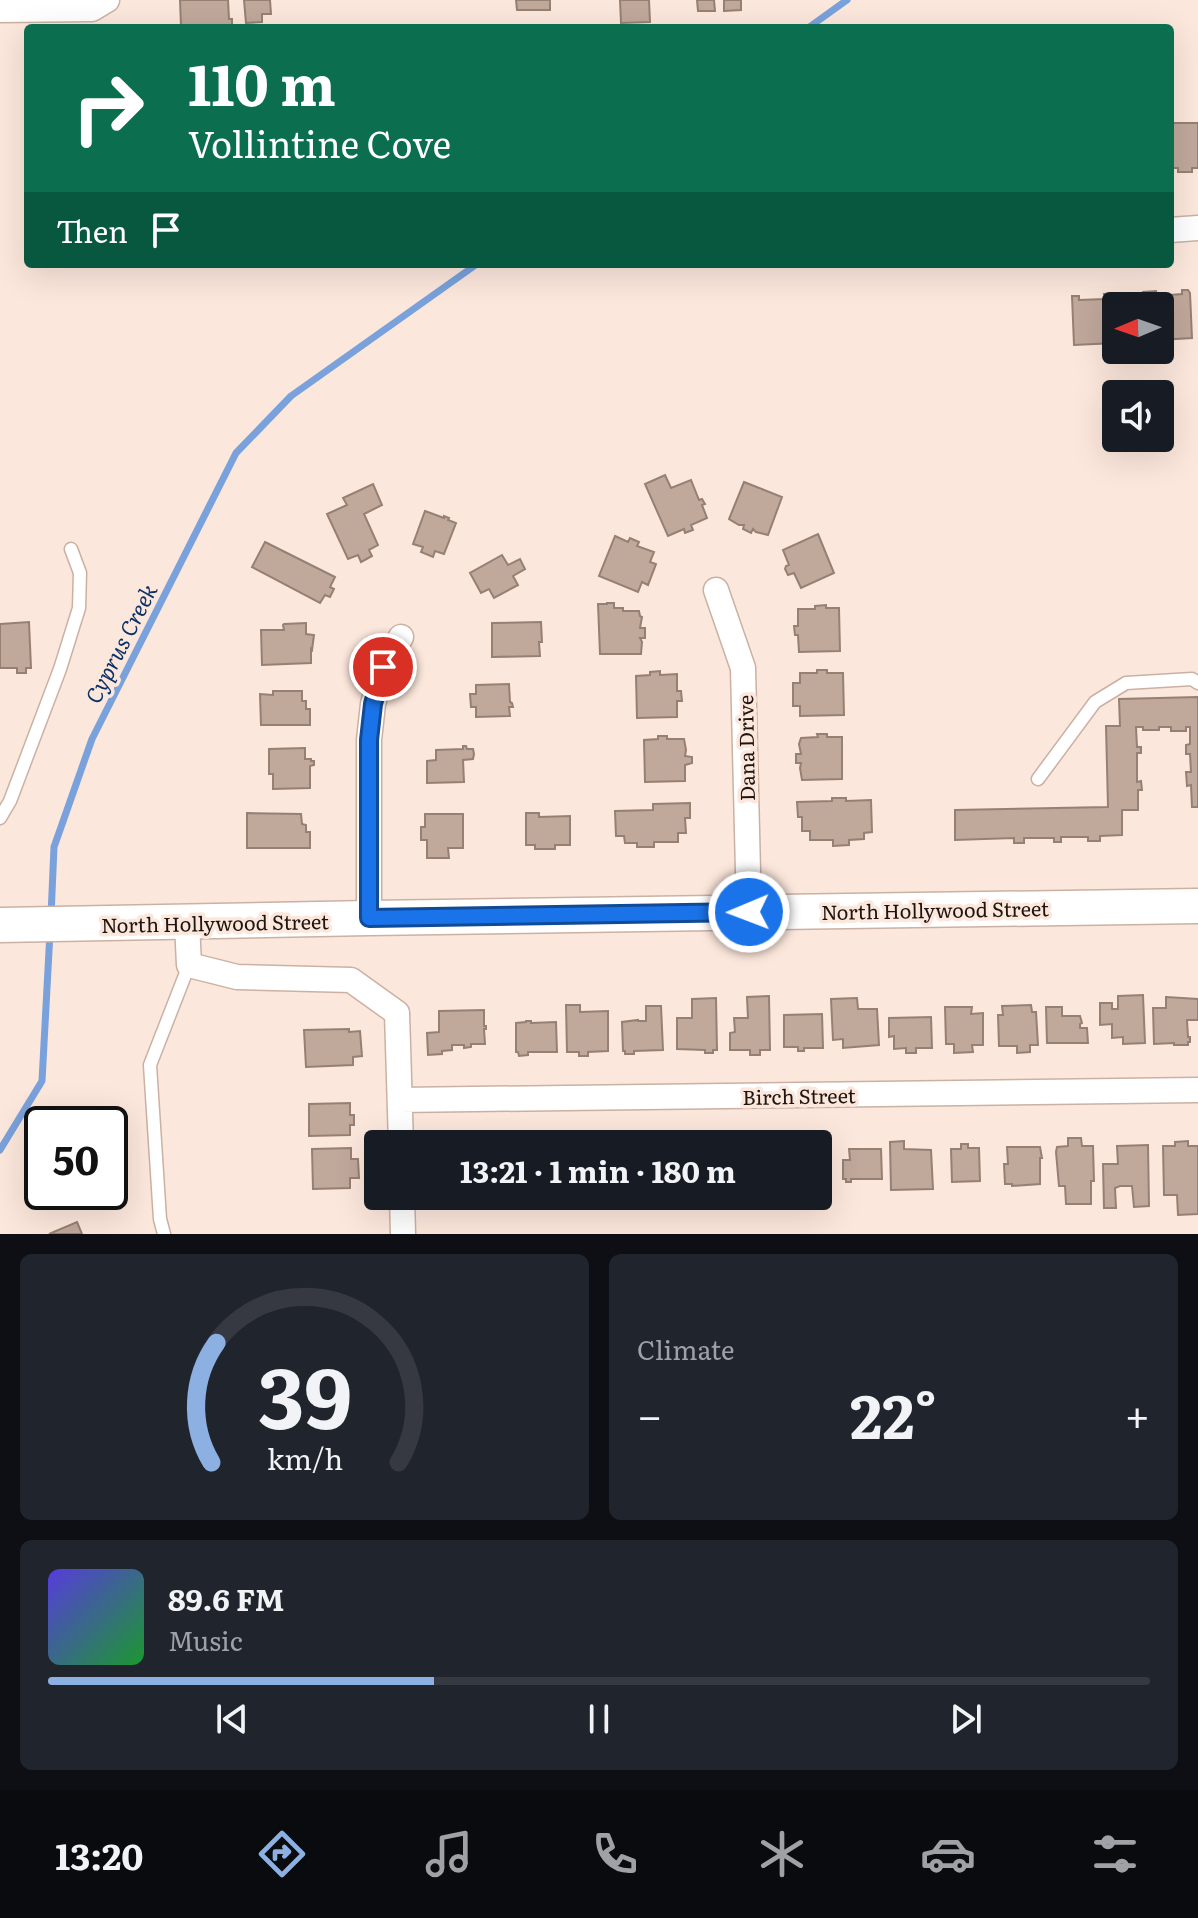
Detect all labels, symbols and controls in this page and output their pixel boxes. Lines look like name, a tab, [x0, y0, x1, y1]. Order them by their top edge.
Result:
text: 110 m	[188, 40, 336, 123]
icon: right	[56, 56, 160, 160]
text: Vollintine Cove	[188, 116, 451, 169]
text: Then	[56, 208, 128, 252]
icon: arrive	[144, 208, 188, 252]
north arrow	[1102, 292, 1174, 364]
map controls	[1102, 292, 1174, 452]
button: sound	[1102, 380, 1174, 452]
water label: Cyprus Creek	[76, 577, 164, 709]
pin	[349, 633, 417, 701]
icon: arrive	[361, 645, 405, 689]
street label: Dana Drive	[729, 695, 761, 801]
position arrow	[707, 870, 791, 954]
street label: North Hollywood Street	[821, 892, 1049, 926]
street label: North Hollywood Street	[101, 905, 329, 939]
street label: Birch Street	[742, 1079, 856, 1111]
speed limit sign: 50	[24, 1106, 128, 1210]
text: 13:21 · 1 min · 180 m	[460, 1148, 736, 1192]
text: Climate	[637, 1329, 735, 1368]
text: 39	[257, 1331, 352, 1455]
text: 22°	[850, 1368, 937, 1457]
text: −	[637, 1380, 663, 1446]
text: +	[1124, 1380, 1150, 1446]
text: km/h	[266, 1436, 343, 1479]
text: 89.6 FM	[168, 1576, 284, 1620]
text: Music	[168, 1620, 243, 1659]
icon: previous	[210, 1697, 254, 1741]
icon: pause	[577, 1697, 621, 1741]
icon: next	[944, 1697, 988, 1741]
icon: directions	[254, 1826, 310, 1882]
icon: music	[421, 1826, 477, 1882]
icon: phone	[587, 1826, 643, 1882]
icon: climate	[754, 1826, 810, 1882]
icon: car	[920, 1826, 976, 1882]
icon: filters	[1087, 1826, 1143, 1882]
text: 13:20	[55, 1828, 143, 1881]

